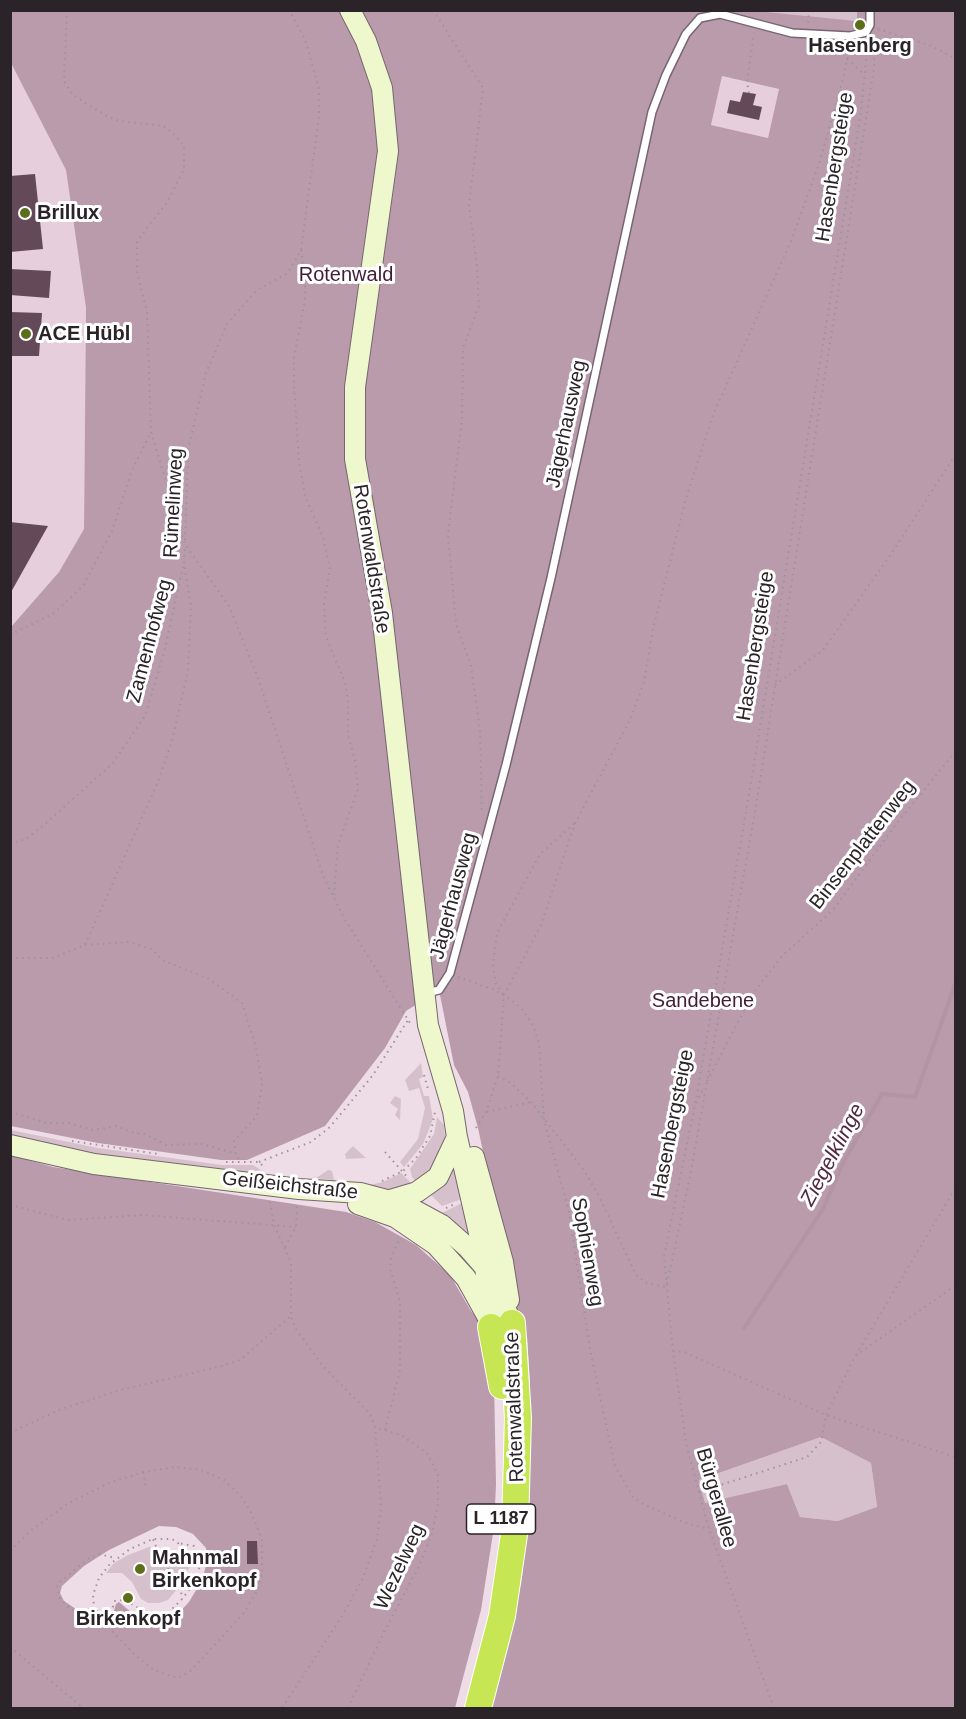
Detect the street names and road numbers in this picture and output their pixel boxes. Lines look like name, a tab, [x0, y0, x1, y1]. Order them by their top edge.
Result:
street label: Hasenbergsteige	[811, 90, 859, 244]
street label: Jägerhausweg	[542, 358, 592, 490]
street label: Rümelinweg	[159, 447, 189, 559]
street label: Rotenwaldstraße	[347, 482, 395, 636]
street label: Hasenbergsteige	[732, 569, 780, 723]
street label: Zamenhofweg	[122, 577, 178, 705]
street label: Binsenplattenweg	[805, 775, 921, 915]
street label: Jägerhausweg	[426, 830, 482, 962]
street label: Hasenbergsteige	[647, 1047, 699, 1201]
street label: Geißeichstraße	[221, 1167, 359, 1205]
street label: Sophienweg	[566, 1196, 608, 1308]
street label: Rotenwaldstraße	[500, 1331, 530, 1483]
street label: Bürgerallee	[690, 1446, 742, 1550]
road number: L 1187	[466, 1504, 536, 1534]
street label: Wezelweg	[370, 1520, 430, 1614]

